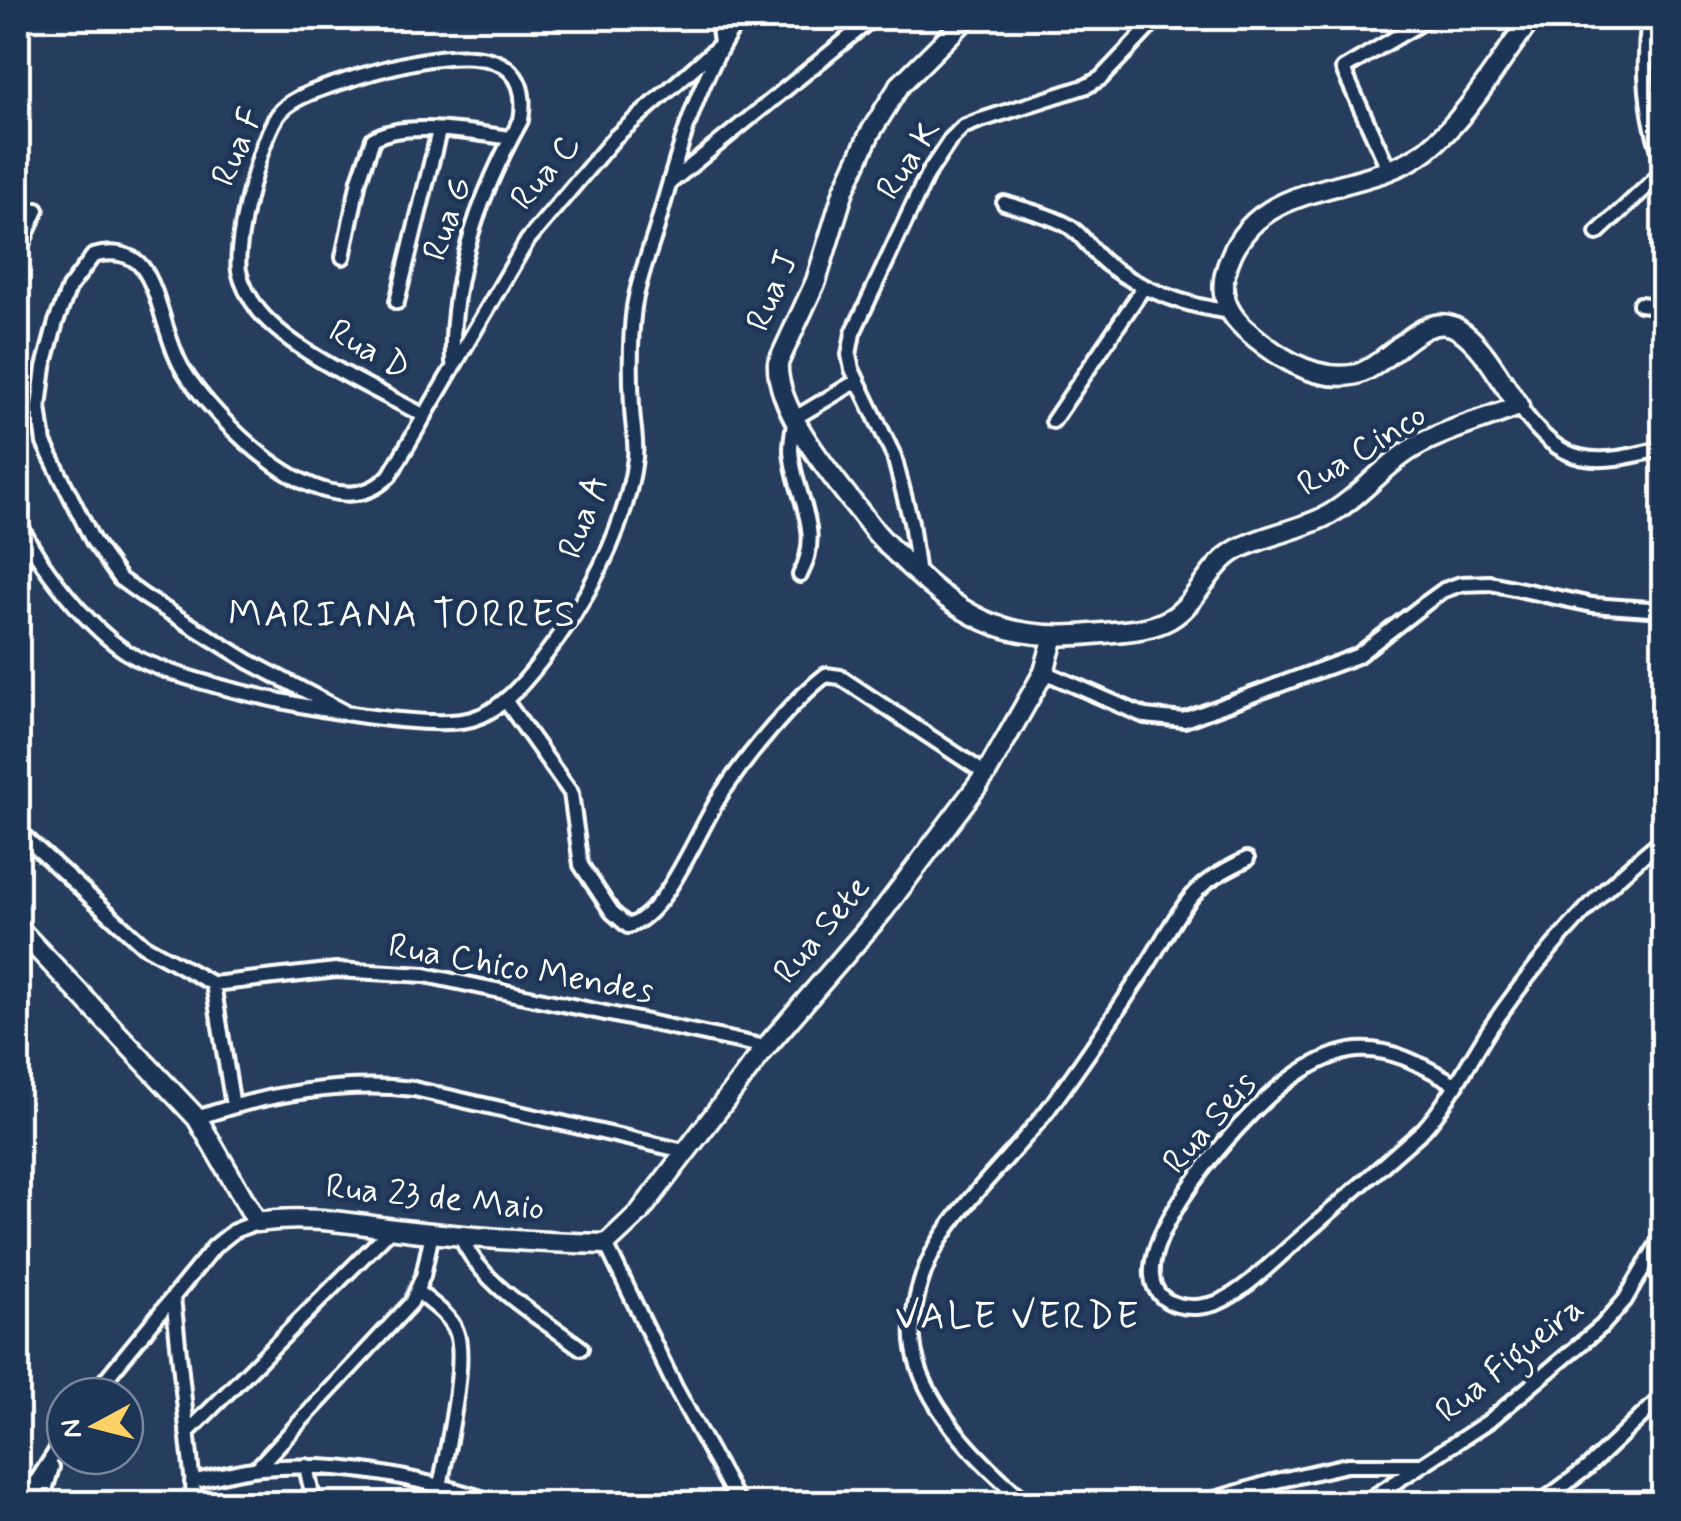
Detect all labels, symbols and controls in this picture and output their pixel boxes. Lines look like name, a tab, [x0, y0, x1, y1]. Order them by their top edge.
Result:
street label: Rua F	[201, 101, 275, 193]
street label: Rua K	[866, 111, 952, 209]
street label: Rua C	[500, 124, 592, 220]
street label: Rua G	[412, 171, 484, 267]
street label: Rua J	[736, 244, 810, 338]
street label: Rua D	[320, 308, 418, 392]
street label: Rua Cinco	[1289, 392, 1435, 508]
street label: Rua A	[548, 469, 620, 565]
district label: MARIANA TORRES	[228, 591, 578, 640]
street label: Rua Sete	[763, 866, 881, 994]
street label: Rua Chico Mendes	[385, 923, 657, 1015]
street label: Rua Seis	[1153, 1062, 1267, 1184]
street label: Rua 23 de Maio	[323, 1164, 547, 1232]
street label: Rua Figueira	[1426, 1286, 1596, 1437]
district label: VALE VERDE	[895, 1293, 1141, 1342]
north arrow	[45, 1376, 145, 1476]
text: N	[53, 1417, 92, 1440]

